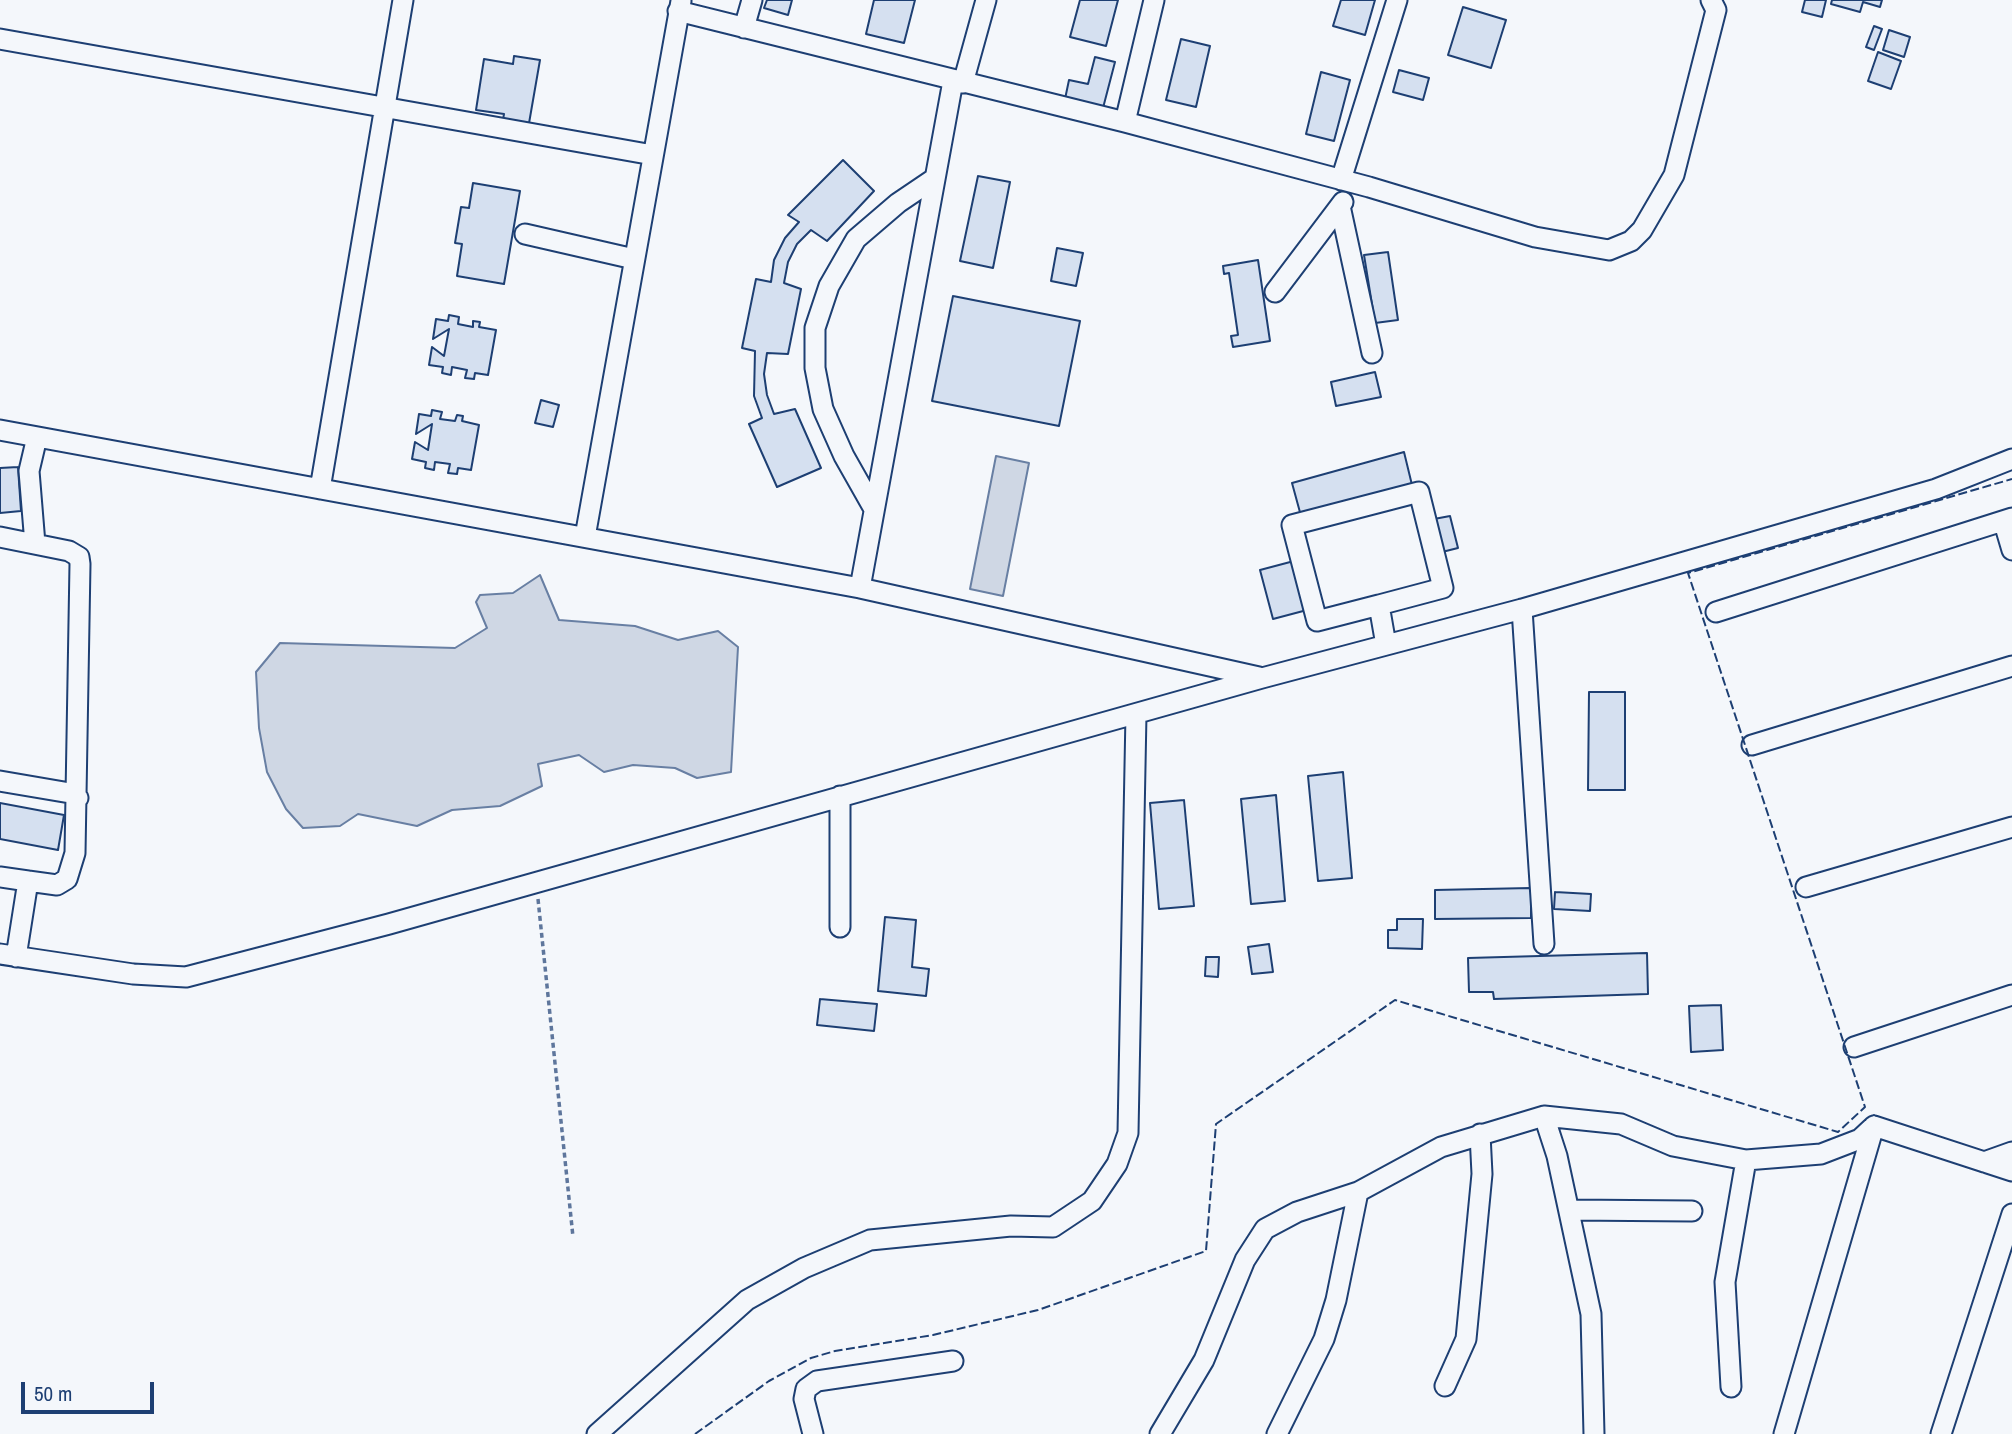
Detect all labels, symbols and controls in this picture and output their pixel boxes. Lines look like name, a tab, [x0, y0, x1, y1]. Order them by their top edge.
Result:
scale bar	[24, 1368, 158, 1412]
text: 50 m	[34, 1379, 72, 1408]

